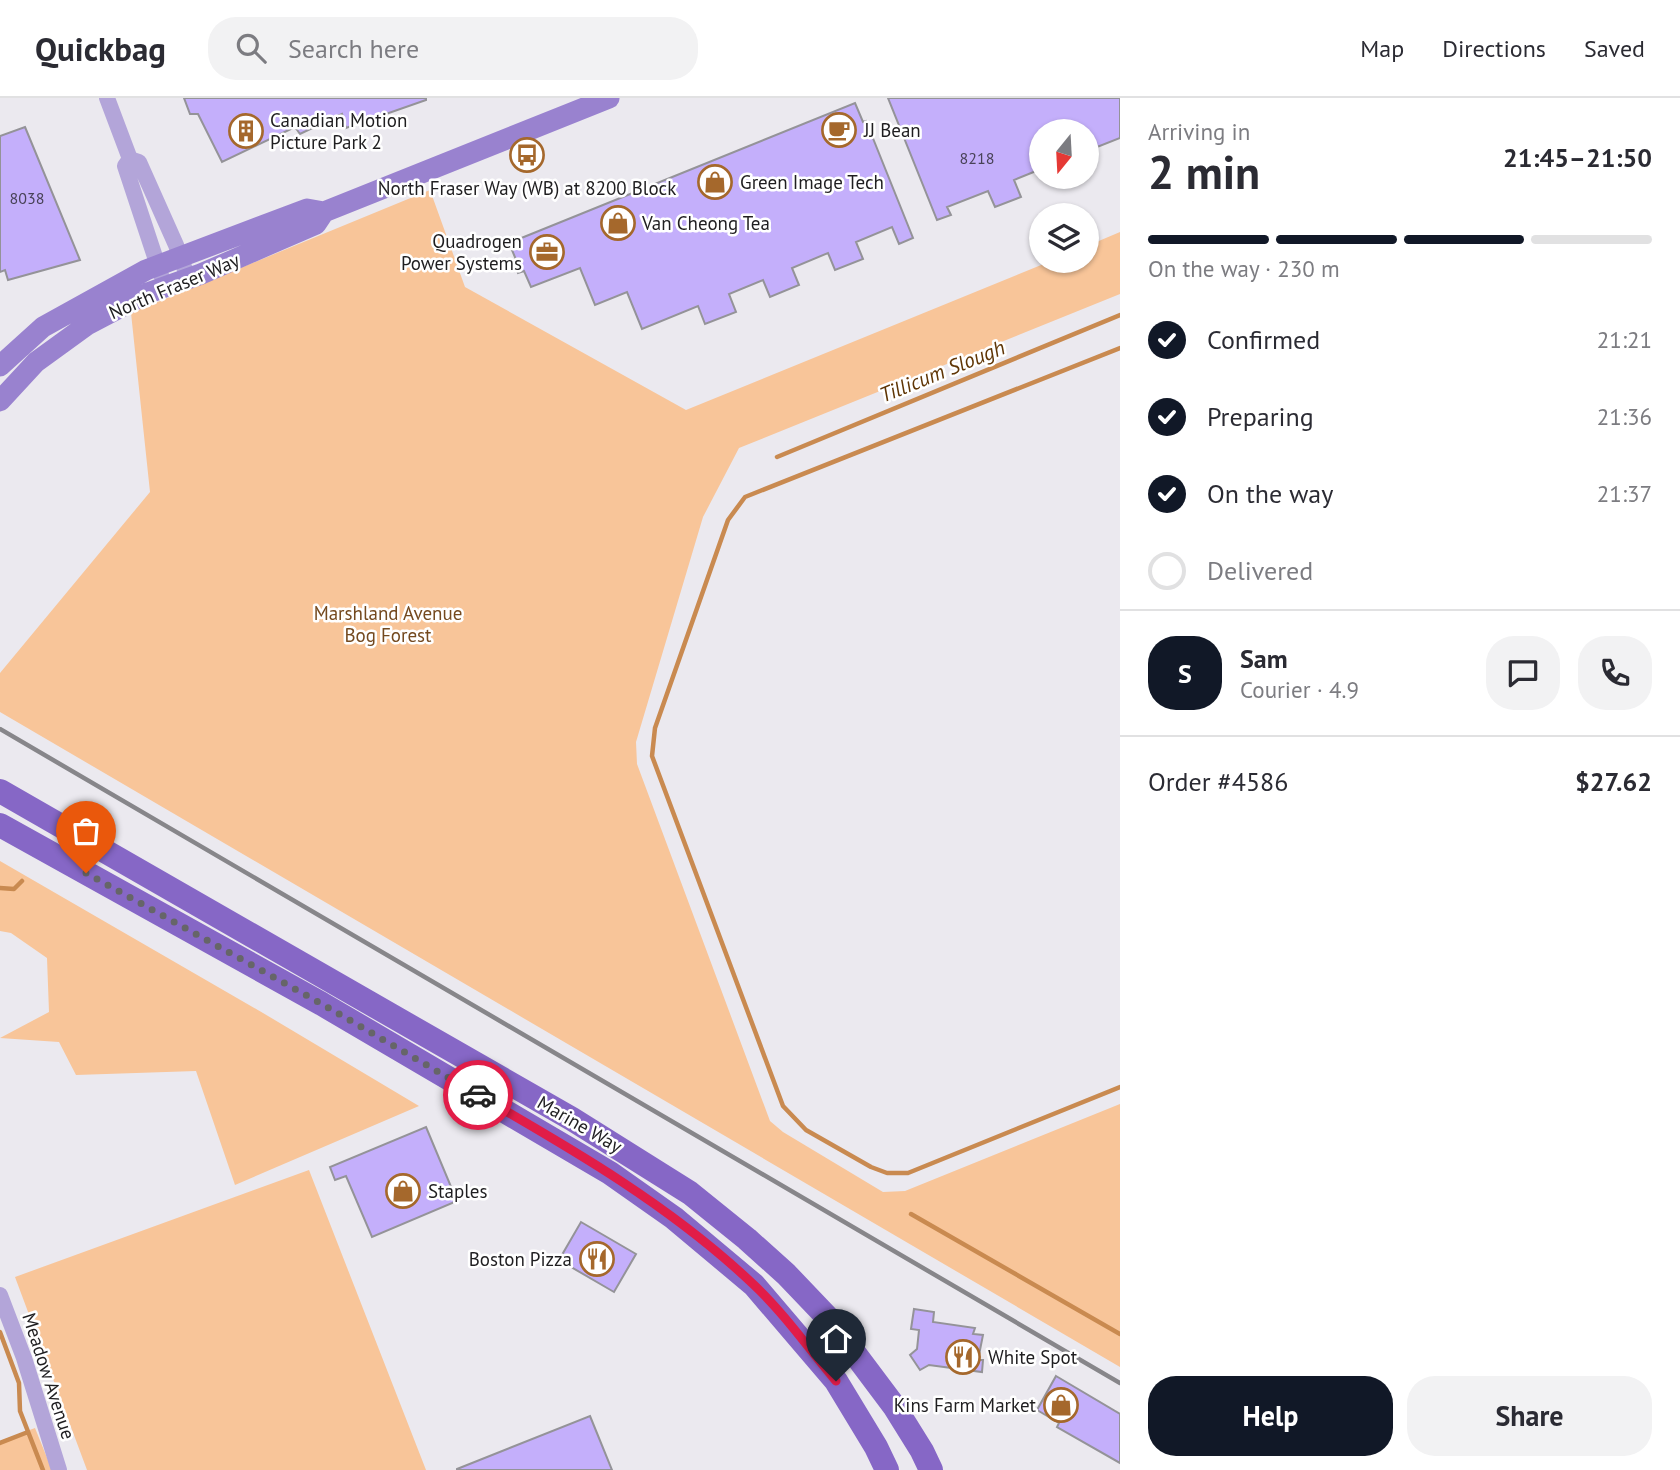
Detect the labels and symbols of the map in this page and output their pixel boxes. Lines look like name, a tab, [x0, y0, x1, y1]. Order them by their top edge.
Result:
place label: Canadian Motion Picture Park 2	[270, 108, 407, 154]
cafe icon: JJ Bean	[820, 111, 858, 149]
building icon: Canadian Motion Picture Park 2	[227, 112, 265, 150]
place label: JJ Bean	[863, 118, 921, 142]
north arrow	[1029, 119, 1099, 189]
bus stop icon: North Fraser Way (WB) at 8200 Block	[508, 136, 546, 174]
house number: 8218	[960, 148, 994, 168]
shop icon: Green Image Tech	[696, 163, 734, 201]
place label: Green Image Tech	[740, 170, 884, 194]
place label: North Fraser Way (WB) at 8200 Block	[378, 176, 676, 200]
house number: 8038	[10, 188, 44, 208]
shop icon: Van Cheong Tea	[599, 204, 637, 242]
place label: Van Cheong Tea	[641, 211, 770, 235]
place label: Quadrogen Power Systems	[401, 229, 522, 275]
office icon: Quadrogen Power Systems	[528, 233, 566, 271]
street label: North Fraser Way	[105, 248, 243, 324]
water label: Tillicum Slough	[875, 334, 1009, 408]
park label: Marshland Avenue Bog Forest	[314, 601, 462, 647]
pin	[56, 801, 116, 873]
courier	[443, 1060, 513, 1130]
street label: Marine Way	[533, 1090, 627, 1158]
shop icon: Staples	[384, 1172, 422, 1210]
place label: Staples	[428, 1179, 487, 1203]
restaurant icon: Boston Pizza	[578, 1240, 616, 1278]
place label: Boston Pizza	[469, 1247, 572, 1271]
pin	[806, 1309, 866, 1381]
street label: Meadow Avenue	[17, 1310, 81, 1442]
restaurant icon: White Spot	[944, 1338, 982, 1376]
place label: White Spot	[988, 1345, 1078, 1369]
shop icon: Kins Farm Market	[1042, 1386, 1080, 1424]
place label: Kins Farm Market	[894, 1393, 1037, 1417]

